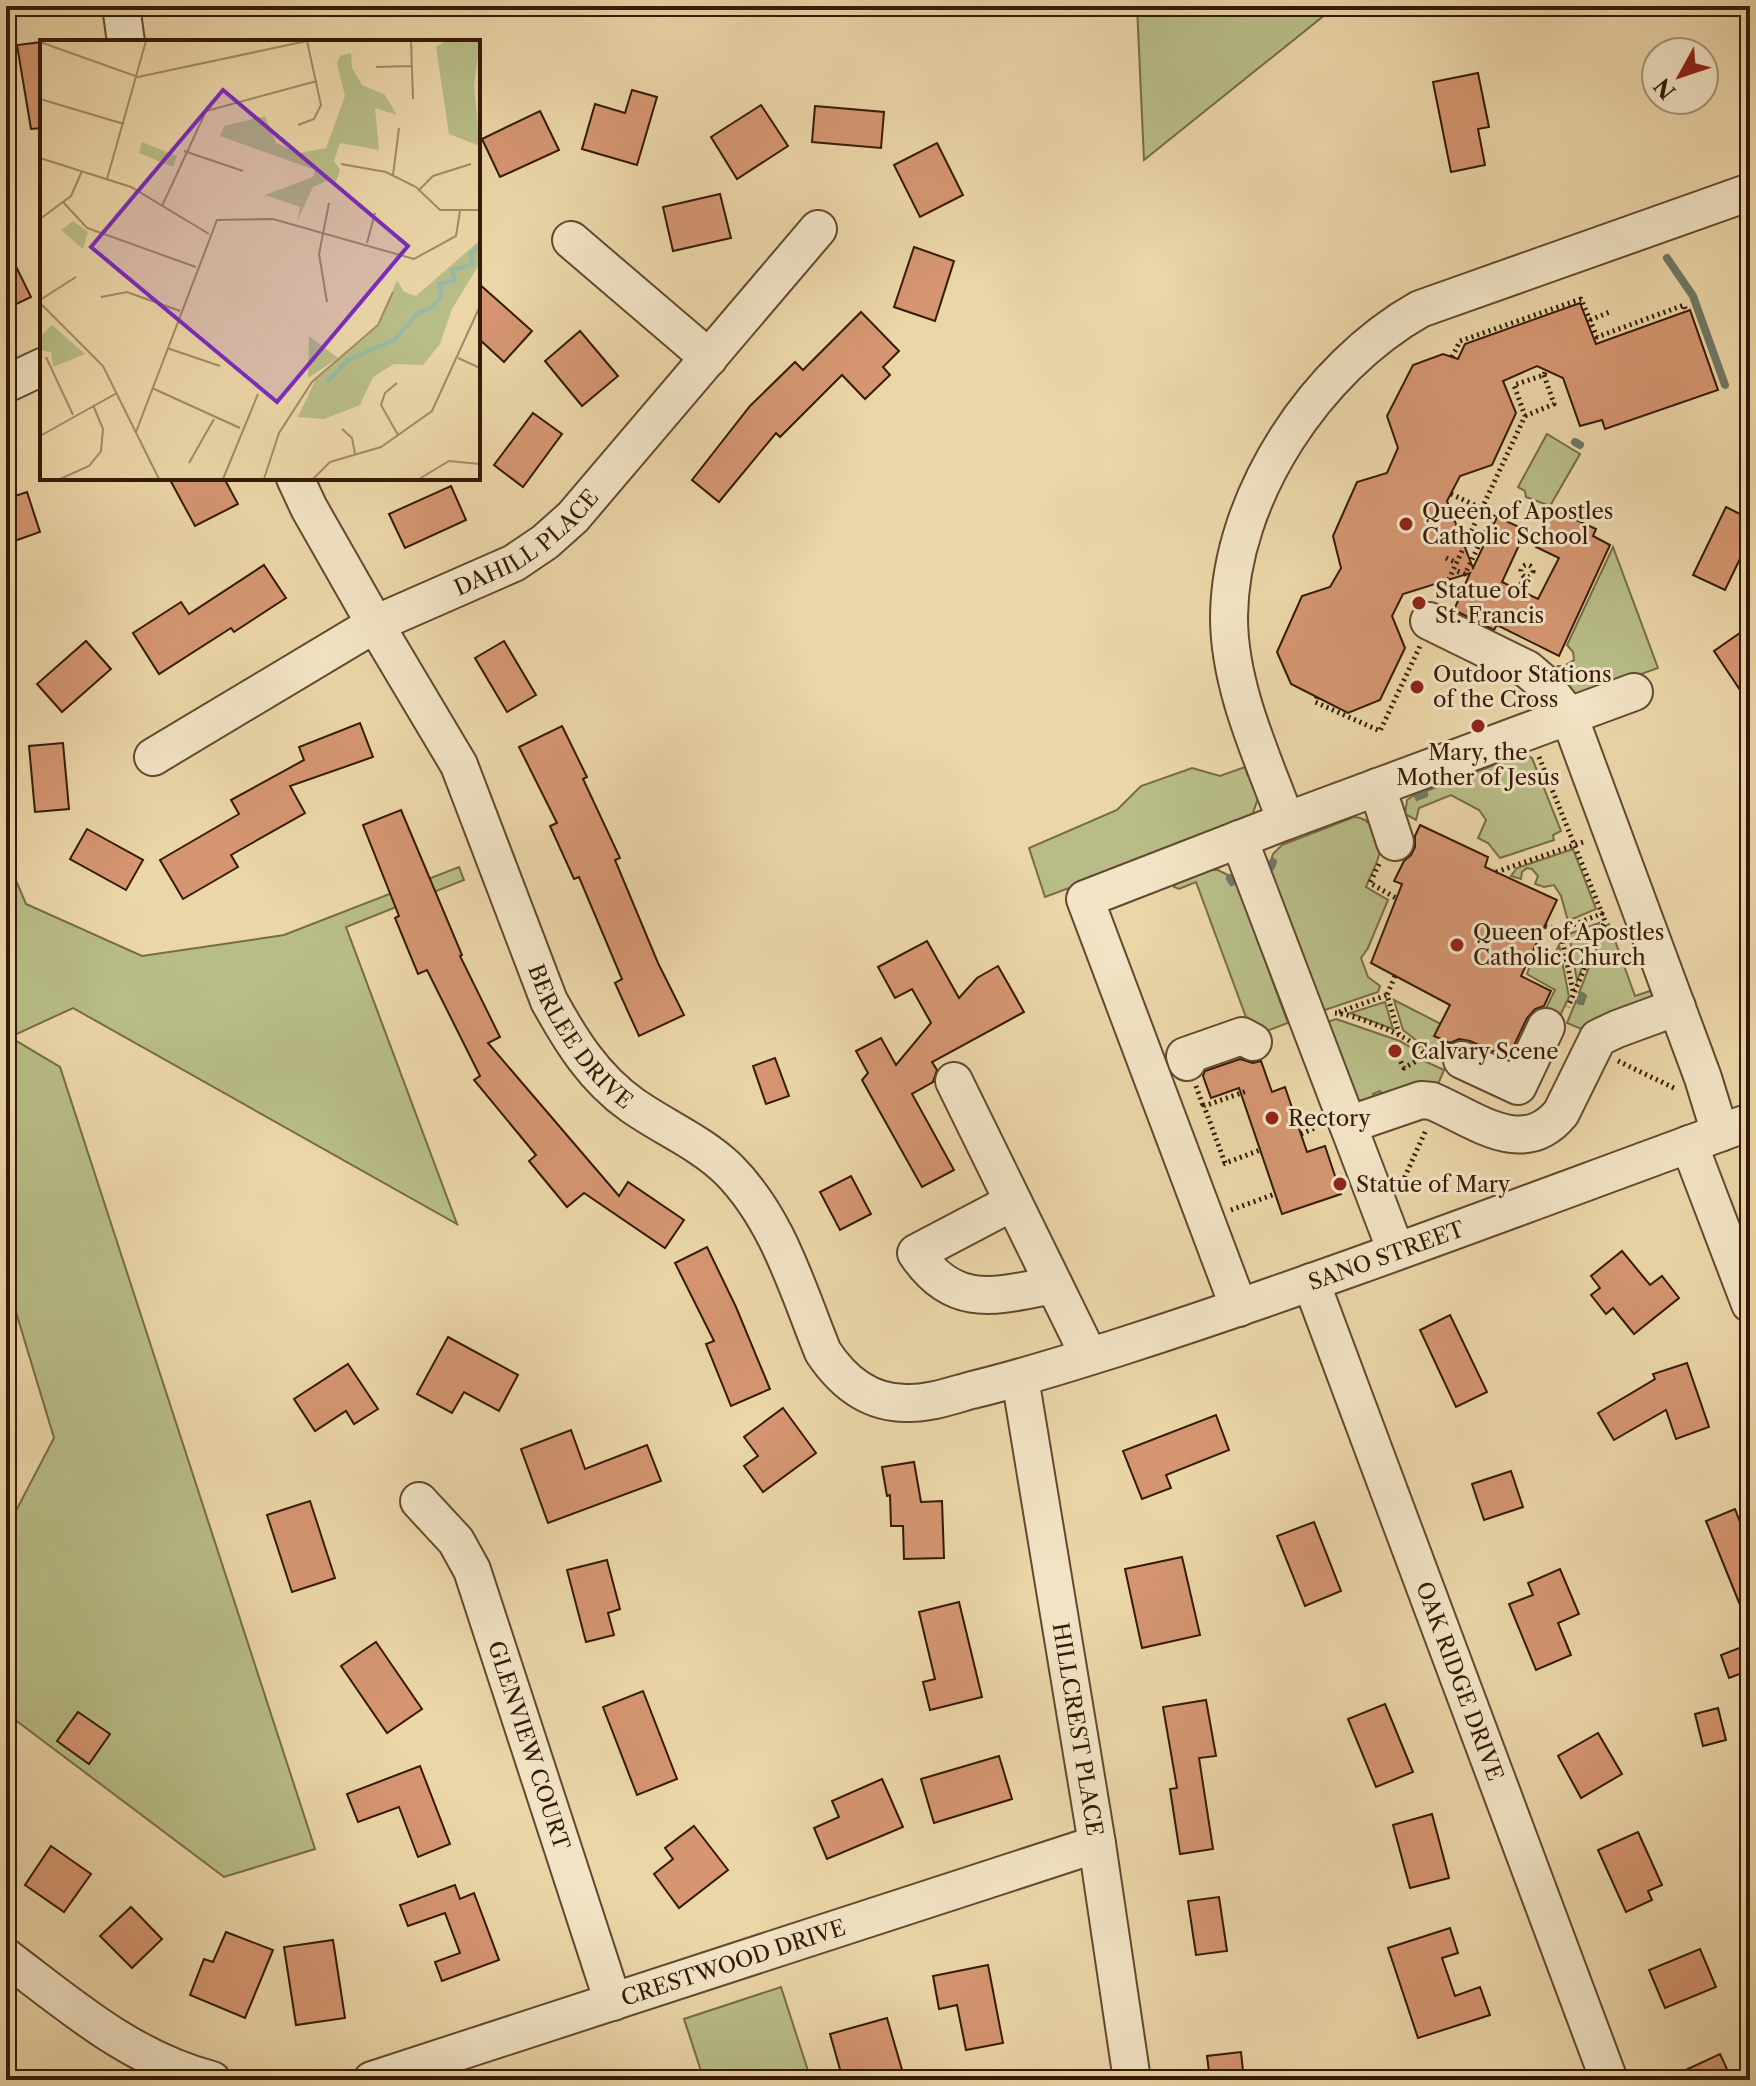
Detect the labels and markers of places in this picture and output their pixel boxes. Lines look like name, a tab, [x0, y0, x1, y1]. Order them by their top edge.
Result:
place label: Queen of Apostles Catholic School	[1422, 498, 1613, 550]
marker: Queen of Apostles Catholic School	[1397, 515, 1415, 533]
place label: Statue of St. Francis	[1435, 577, 1544, 629]
marker: Statue of St. Francis	[1410, 594, 1428, 612]
place label: Outdoor Stations of the Cross	[1433, 661, 1612, 713]
marker: Outdoor Stations of the Cross	[1408, 678, 1426, 696]
marker: Mary, the Mother of Jesus	[1469, 717, 1487, 735]
place label: Mary, the Mother of Jesus	[1396, 739, 1560, 791]
place label: Queen of Apostles Catholic Church	[1473, 919, 1664, 971]
marker: Queen of Apostles Catholic Church	[1448, 936, 1466, 954]
place label: Calvary Scene	[1411, 1038, 1559, 1065]
marker: Calvary Scene	[1386, 1042, 1404, 1060]
place label: Rectory	[1288, 1105, 1371, 1132]
marker: Rectory	[1263, 1109, 1281, 1127]
place label: Statue of Mary	[1356, 1171, 1511, 1198]
marker: Statue of Mary	[1331, 1175, 1349, 1193]

